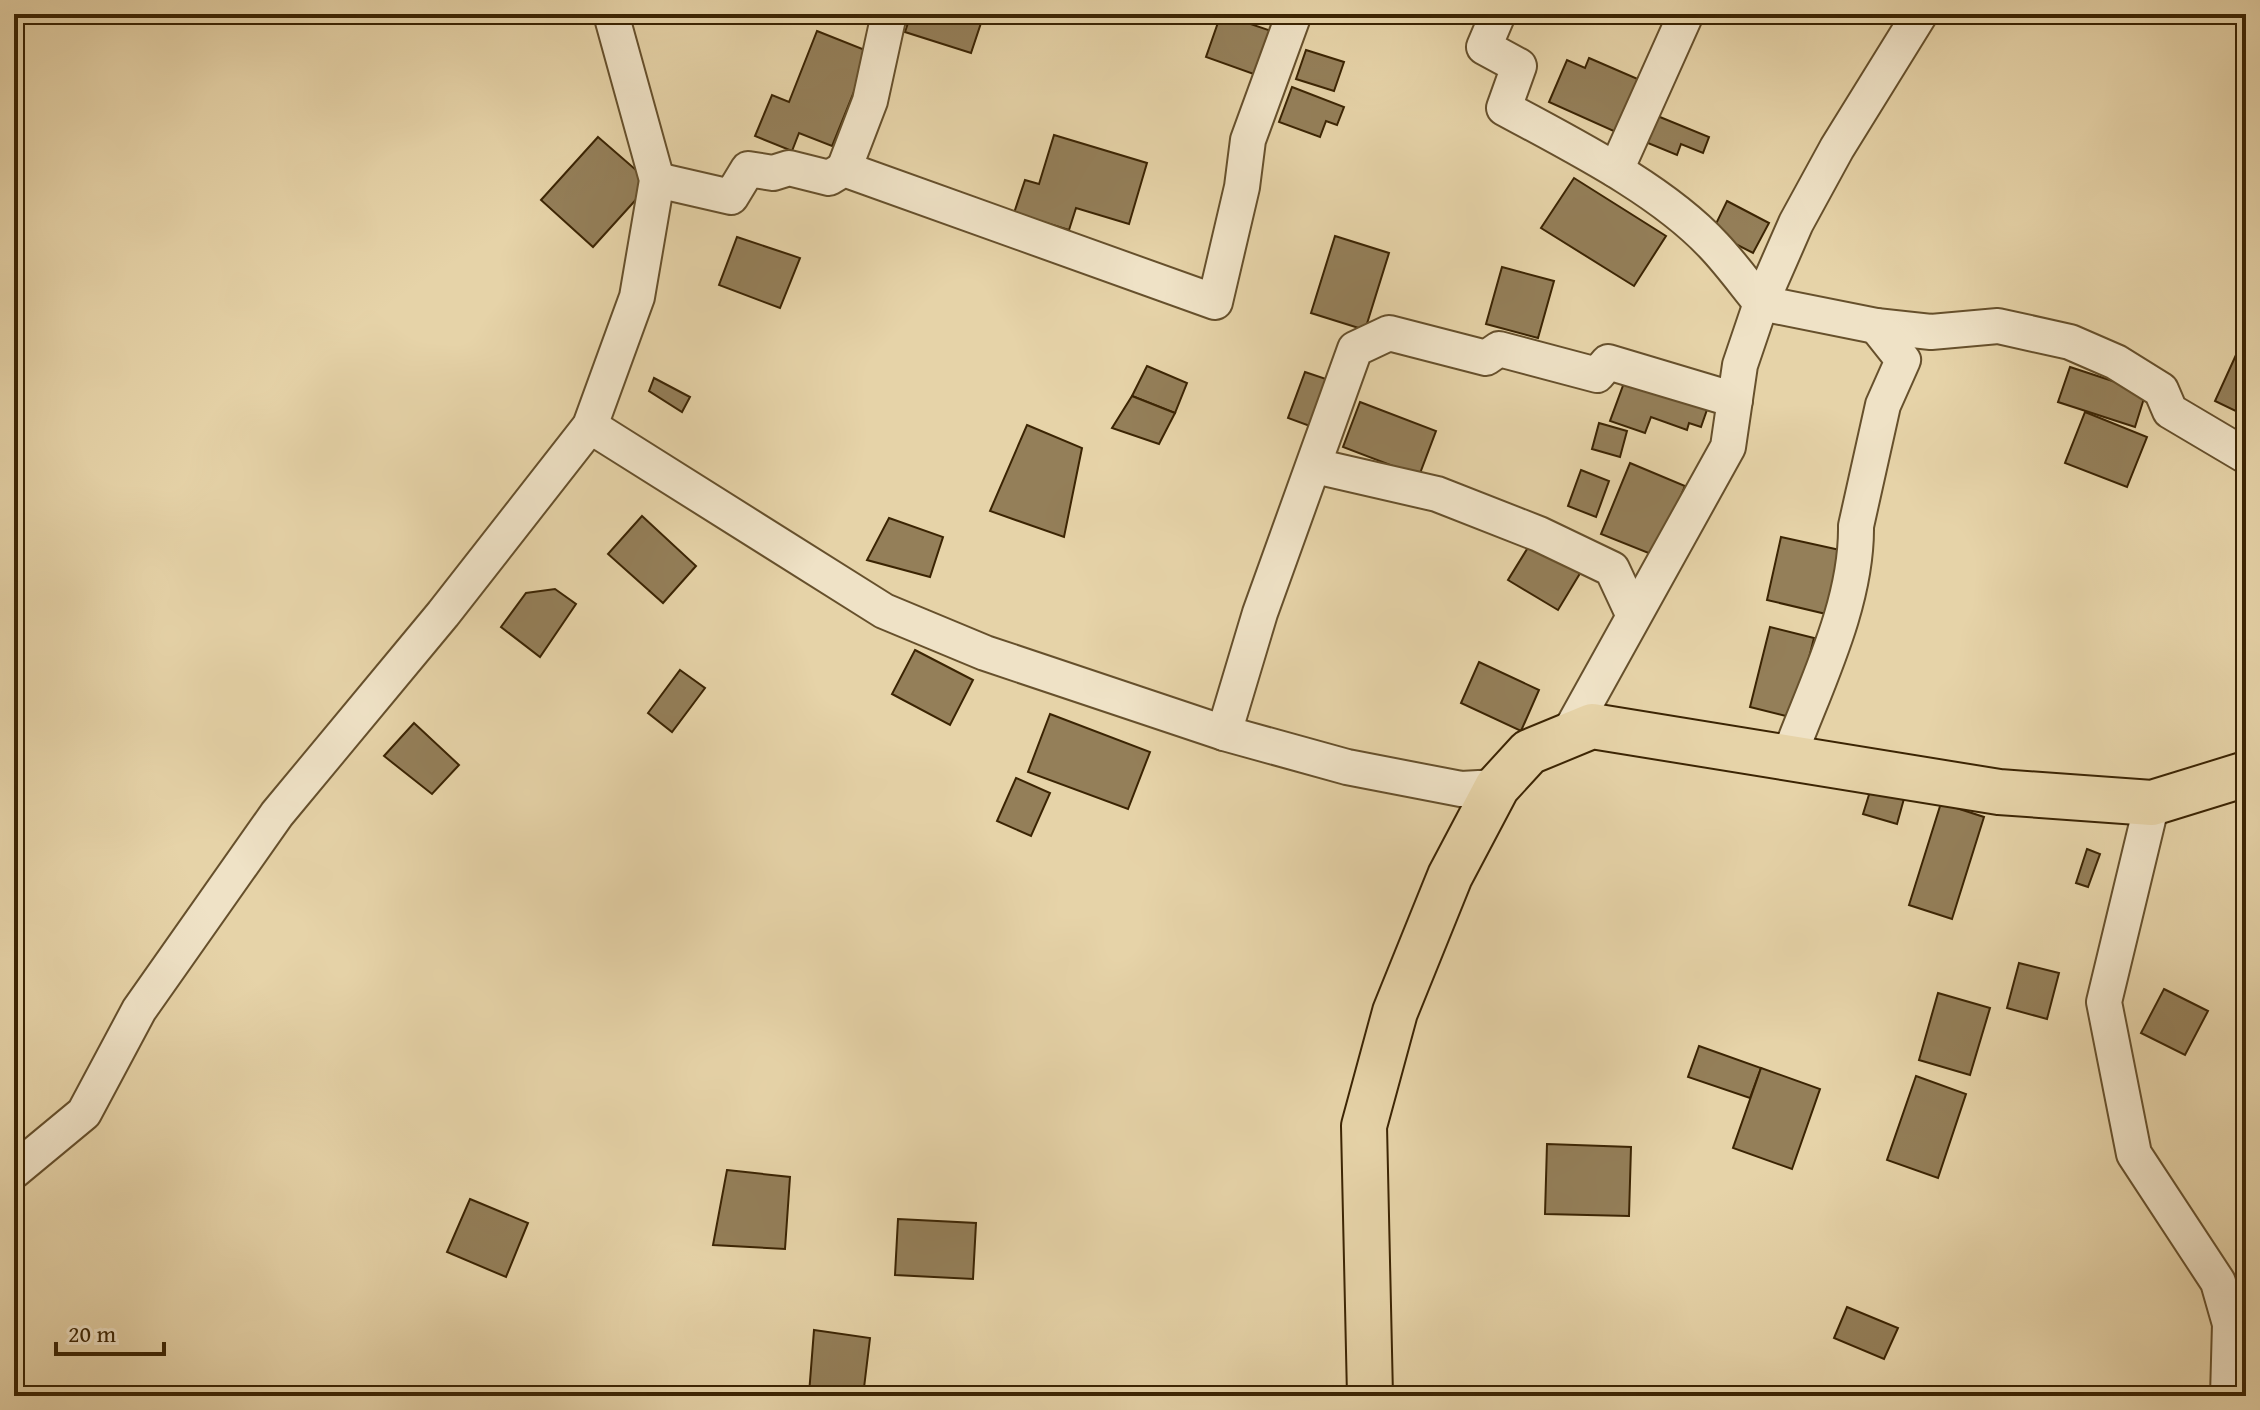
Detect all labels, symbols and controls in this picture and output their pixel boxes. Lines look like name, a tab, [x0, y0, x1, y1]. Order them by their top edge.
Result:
scale bar	[56, 1306, 164, 1356]
text: 20 m	[68, 1316, 116, 1351]

